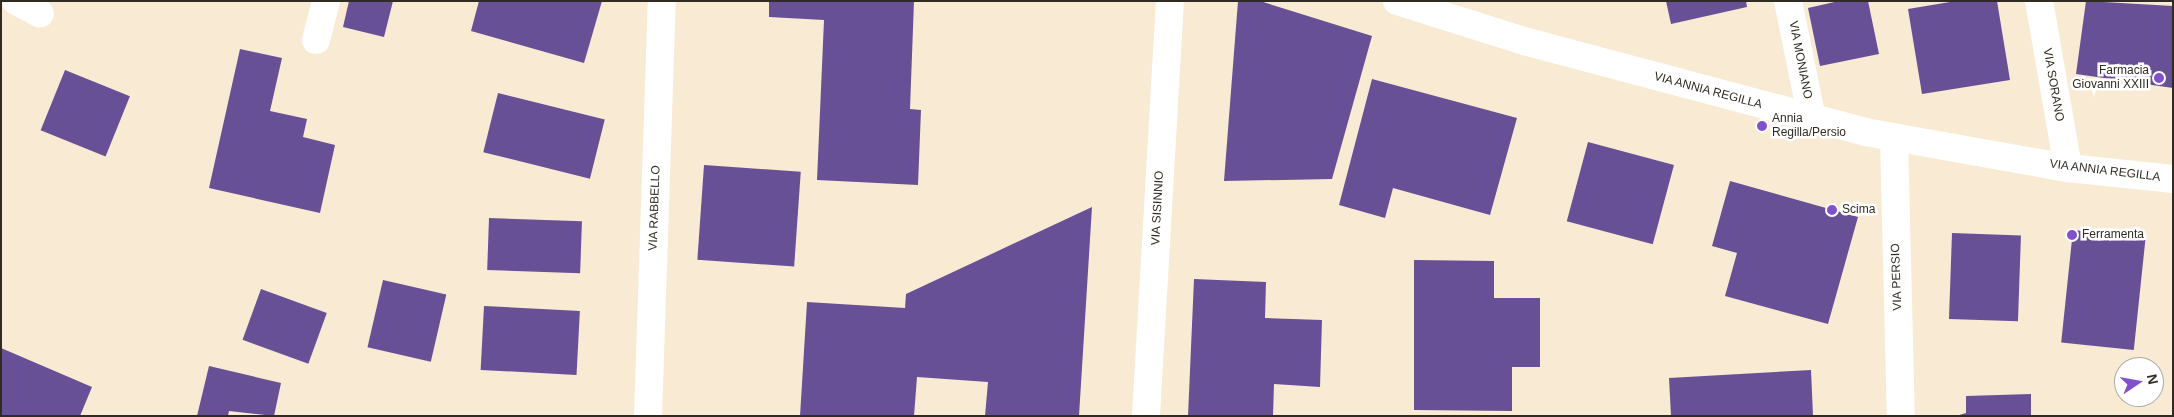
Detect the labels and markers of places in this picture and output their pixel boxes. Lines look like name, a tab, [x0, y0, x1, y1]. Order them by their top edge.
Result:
place label: Farmacia Giovanni XXIII	[2072, 64, 2149, 92]
marker: Farmacia Giovanni XXIII	[2153, 72, 2165, 84]
place label: Annia Regilla/Persio	[1772, 112, 1846, 140]
marker: Annia Regilla/Persio	[1756, 120, 1768, 132]
place label: Scima	[1842, 203, 1875, 217]
marker: Scima	[1826, 204, 1838, 216]
place label: Ferramenta	[2082, 228, 2144, 242]
marker: Ferramenta	[2066, 229, 2078, 241]

